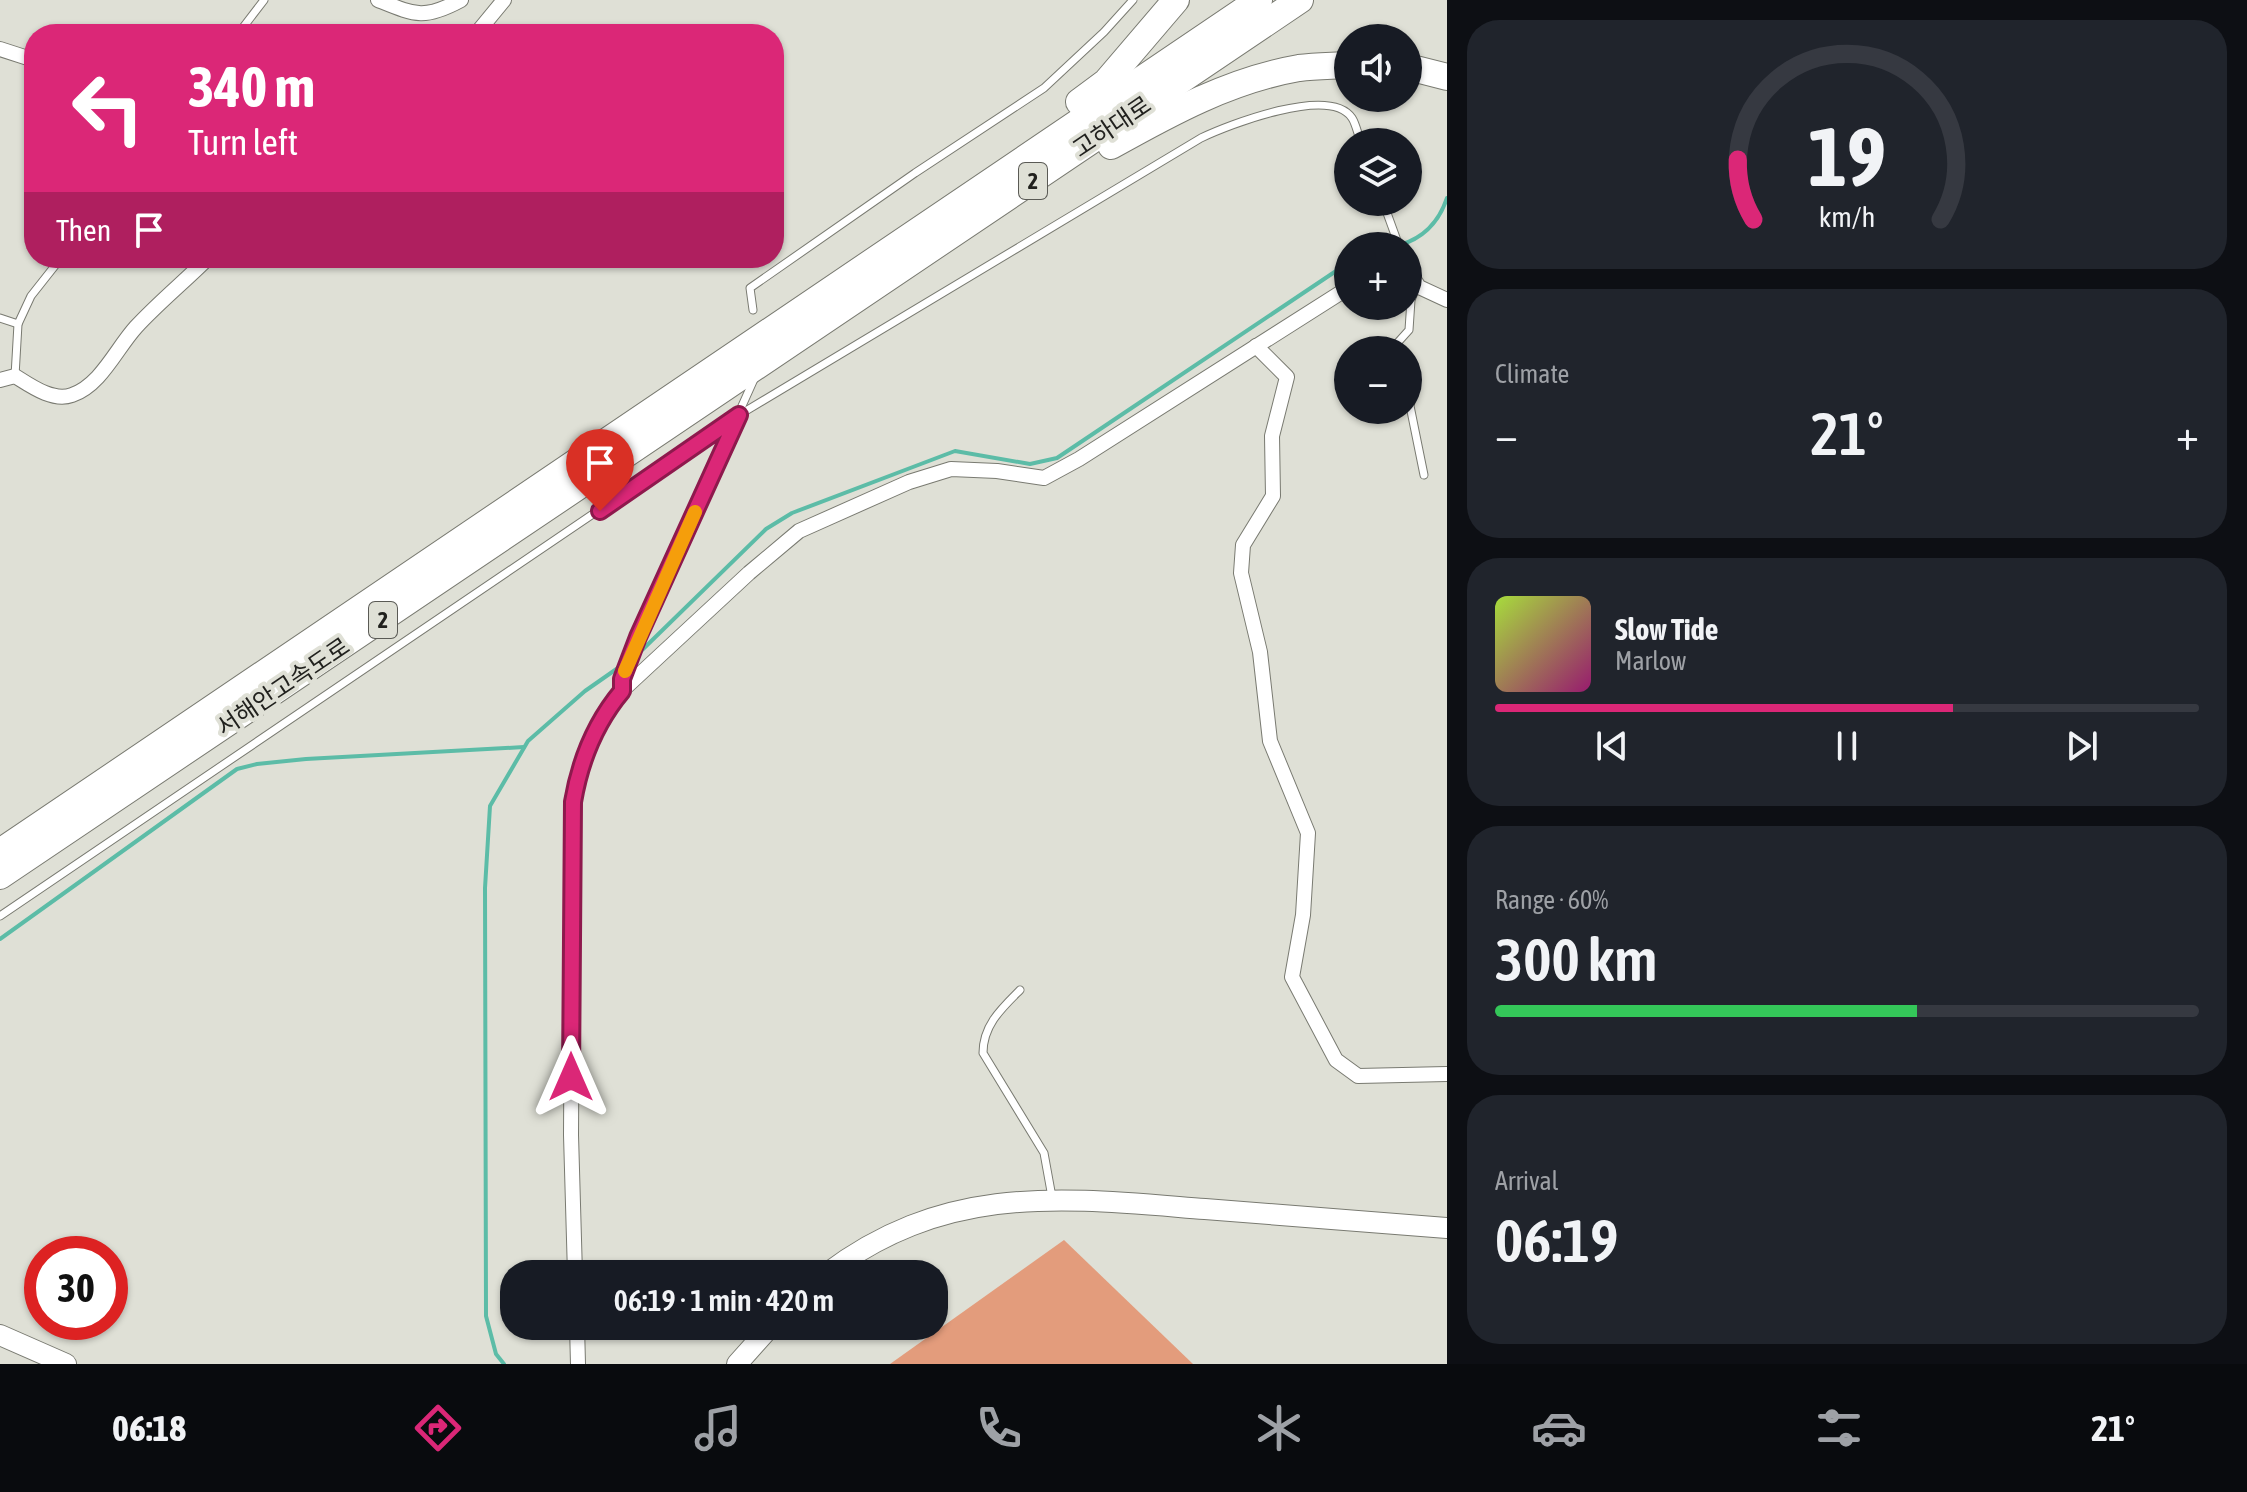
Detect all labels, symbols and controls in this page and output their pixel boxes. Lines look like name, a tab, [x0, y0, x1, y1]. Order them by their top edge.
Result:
map controls	[1334, 24, 1422, 424]
button: sound	[1334, 24, 1422, 112]
text: 340 m	[188, 55, 315, 119]
icon: left	[56, 56, 160, 160]
street label: 고하대로	[1068, 91, 1156, 162]
text: 19	[1808, 108, 1886, 204]
text: Turn left	[188, 121, 298, 163]
button: layers	[1334, 128, 1422, 216]
road number: 2	[1019, 163, 1047, 199]
text: km/h	[1819, 201, 1875, 234]
icon: arrive	[127, 208, 171, 252]
text: Then	[56, 213, 111, 247]
button: +	[1334, 232, 1422, 320]
button: −	[1334, 336, 1422, 424]
text: Climate	[1495, 359, 1569, 389]
text: 21°	[1811, 399, 1883, 468]
text: −	[1495, 409, 1518, 459]
text: +	[2176, 409, 2199, 459]
pin	[566, 429, 634, 511]
icon: arrive	[578, 441, 622, 485]
road number: 2	[369, 602, 397, 638]
text: Slow Tide	[1615, 612, 1718, 646]
street label: 서해안고속도로	[211, 632, 354, 741]
text: Marlow	[1615, 646, 1686, 676]
icon: previous	[1590, 724, 1634, 768]
icon: pause	[1825, 724, 1869, 768]
icon: next	[2060, 724, 2104, 768]
text: Range · 60%	[1495, 885, 1608, 915]
text: 300 km	[1495, 925, 1657, 994]
position arrow	[529, 1035, 613, 1119]
text: Arrival	[1495, 1166, 1559, 1196]
text: 06:19	[1495, 1206, 1618, 1275]
speed limit sign: 30	[24, 1236, 128, 1340]
text: 06:19 · 1 min · 420 m	[614, 1283, 834, 1317]
icon: directions	[410, 1400, 466, 1456]
icon: music	[690, 1400, 746, 1456]
icon: phone	[971, 1400, 1027, 1456]
icon: climate	[1251, 1400, 1307, 1456]
icon: car	[1531, 1400, 1587, 1456]
icon: filters	[1811, 1400, 1867, 1456]
text: 06:18	[112, 1407, 186, 1449]
text: 21°	[2091, 1407, 2135, 1449]

